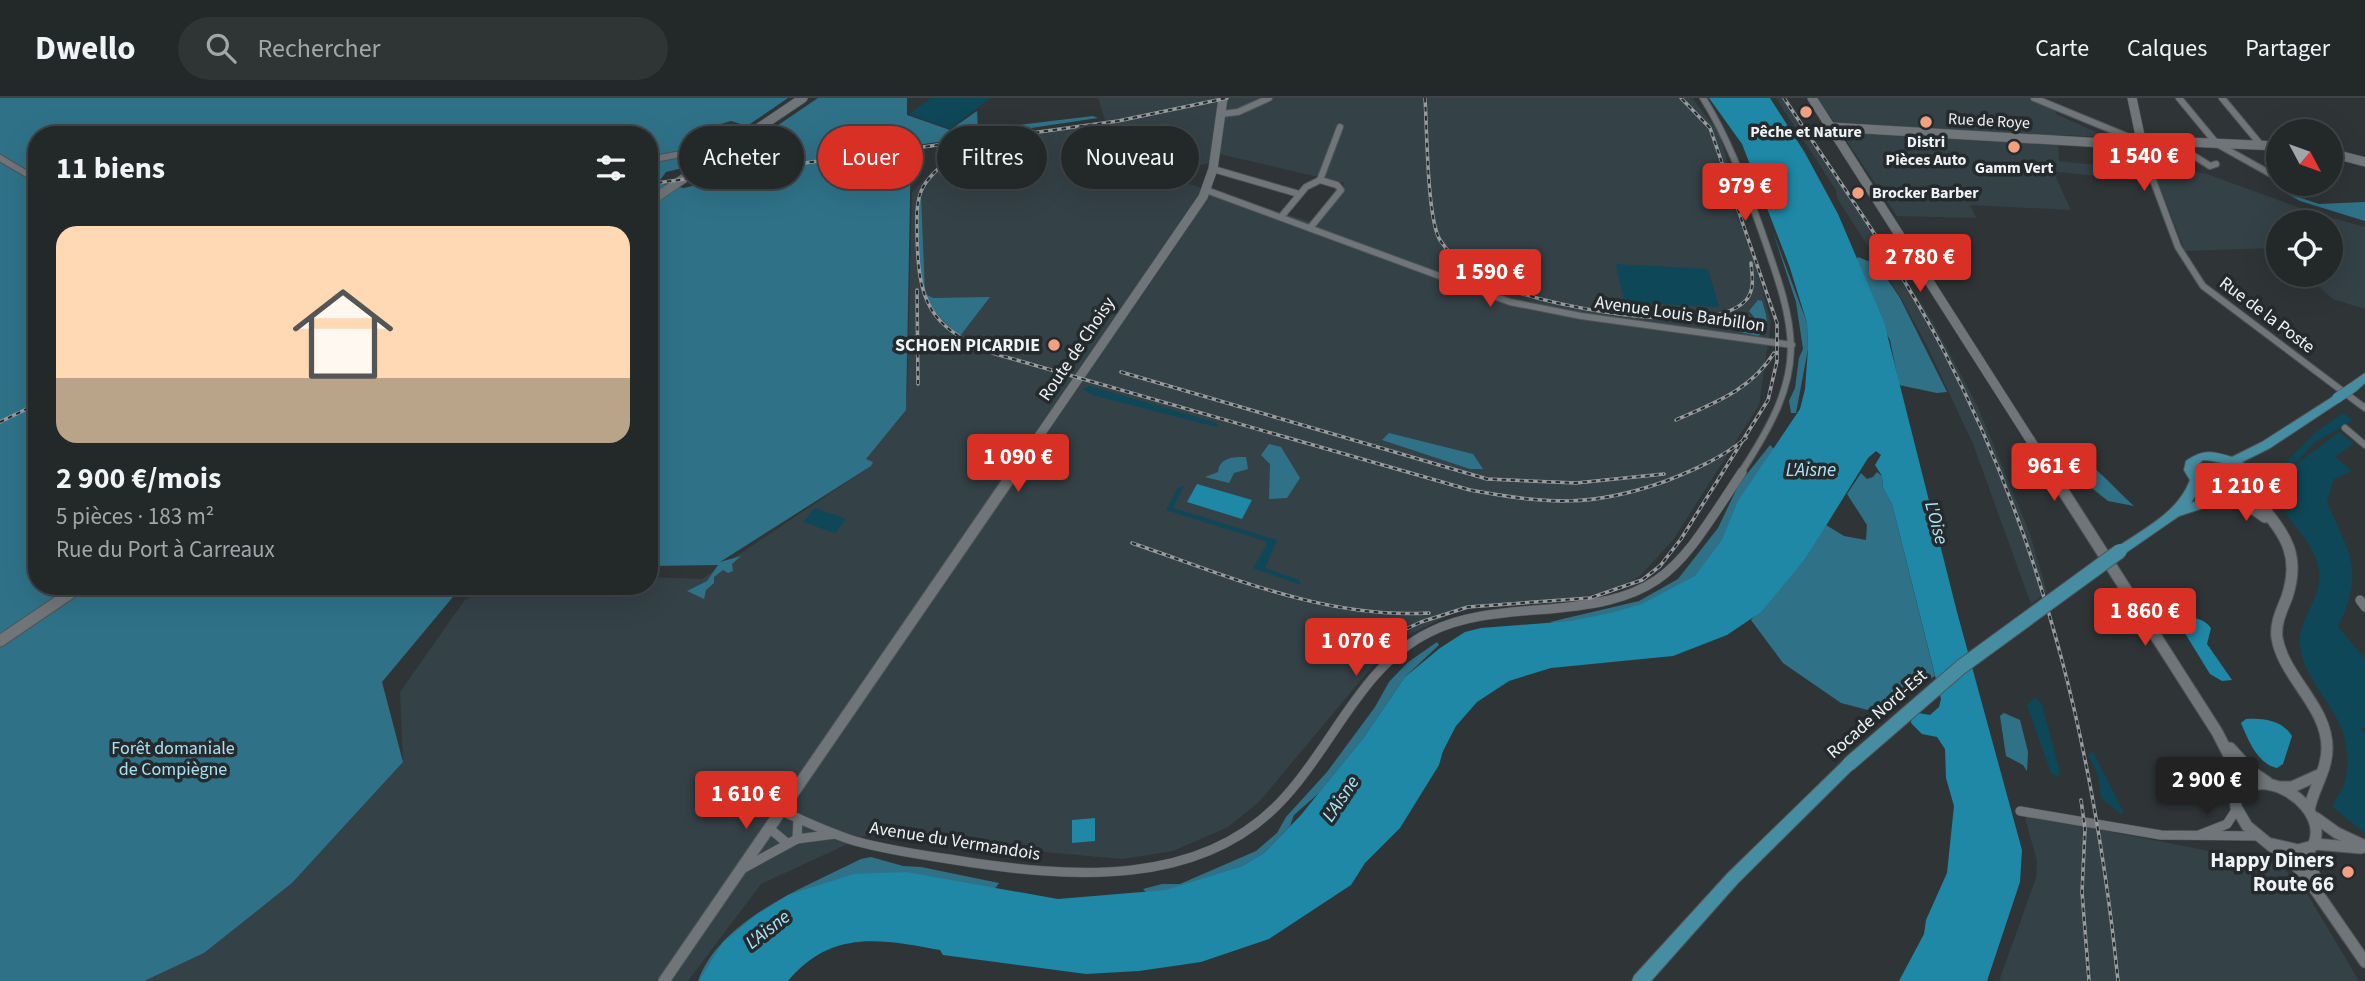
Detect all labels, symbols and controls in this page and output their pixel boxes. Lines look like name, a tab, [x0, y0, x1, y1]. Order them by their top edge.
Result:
search box	[178, 17, 668, 80]
text: Dwello	[35, 25, 136, 72]
icon: search	[202, 29, 240, 67]
text: Rechercher	[258, 30, 381, 67]
text: Carte	[2035, 31, 2089, 66]
text: Calques	[2127, 31, 2207, 66]
text: Partager	[2245, 31, 2330, 66]
marker: Pêche et Nature	[1798, 104, 1814, 120]
street label: Rue de Roye	[1948, 108, 2031, 134]
marker: Distri Pièces Auto	[1918, 114, 1934, 130]
north arrow	[2266, 119, 2343, 196]
map controls	[2266, 119, 2343, 287]
place label: Pêche et Nature	[1750, 121, 1862, 143]
chip: Acheter	[679, 126, 804, 189]
chip: Louer	[818, 126, 923, 189]
chip: Filtres	[937, 126, 1047, 189]
chip: Nouveau	[1061, 126, 1199, 189]
place label: Distri Pièces Auto	[1886, 131, 1967, 171]
pin: 1 540 €	[2079, 134, 2209, 193]
marker: Gamm Vert	[2006, 139, 2022, 155]
text: 1 540 €	[2109, 139, 2179, 172]
text: 11 biens	[56, 147, 165, 190]
icon: filters	[592, 149, 630, 187]
place label: Gamm Vert	[1975, 157, 2053, 179]
pin: 979 €	[1696, 164, 1794, 223]
text: 979 €	[1718, 169, 1772, 202]
place label: Brocker Barber	[1872, 182, 1979, 204]
marker: Brocker Barber	[1850, 185, 1866, 201]
button: locate	[2266, 210, 2343, 287]
pin: 2 780 €	[1855, 234, 1985, 294]
text: 2 780 €	[1885, 240, 1955, 273]
pin: 1 590 €	[1425, 250, 1555, 309]
text: 1 590 €	[1455, 255, 1525, 288]
icon: home	[280, 271, 406, 397]
street label: Rue de la Poste	[2214, 271, 2320, 359]
street label: Avenue Louis Barbillon	[1593, 290, 1767, 338]
street label: Route de Choisy	[1033, 291, 1121, 406]
place label: SCHOEN PICARDIE	[895, 333, 1040, 358]
marker: SCHOEN PICARDIE	[1046, 337, 1062, 353]
pin: 1 090 €	[953, 434, 1083, 494]
text: 1 090 €	[983, 440, 1053, 473]
pin: 961 €	[2005, 444, 2103, 503]
text: 961 €	[2027, 449, 2081, 482]
text: 2 900 €/mois	[56, 457, 221, 500]
water label: L'Aisne	[1786, 457, 1836, 484]
pin: 1 210 €	[2181, 464, 2311, 523]
text: 1 210 €	[2211, 469, 2281, 502]
water label: L'Oise	[1917, 498, 1955, 548]
text: 5 pièces · 183 m²	[56, 500, 214, 533]
text: Rue du Port à Carreaux	[56, 533, 275, 566]
pin: 1 860 €	[2080, 588, 2210, 648]
text: 1 860 €	[2110, 594, 2180, 627]
pin: 1 070 €	[1291, 618, 1421, 678]
text: 1 070 €	[1321, 624, 1391, 657]
street label: Rocade Nord-Est	[1822, 663, 1932, 765]
park label: Forêt domaniale de Compiègne	[111, 736, 235, 782]
pin: 2 900 €	[2142, 758, 2272, 817]
text: 2 900 €	[2172, 763, 2242, 796]
water label: L'Aisne	[1316, 771, 1366, 827]
pin: 1 610 €	[681, 772, 811, 831]
text: 1 610 €	[711, 777, 781, 810]
street label: Avenue du Vermandois	[868, 815, 1042, 867]
place label: Happy Diners Route 66	[2210, 845, 2334, 899]
marker: Happy Diners Route 66	[2340, 864, 2356, 880]
water label: L'Aisne	[740, 904, 796, 956]

